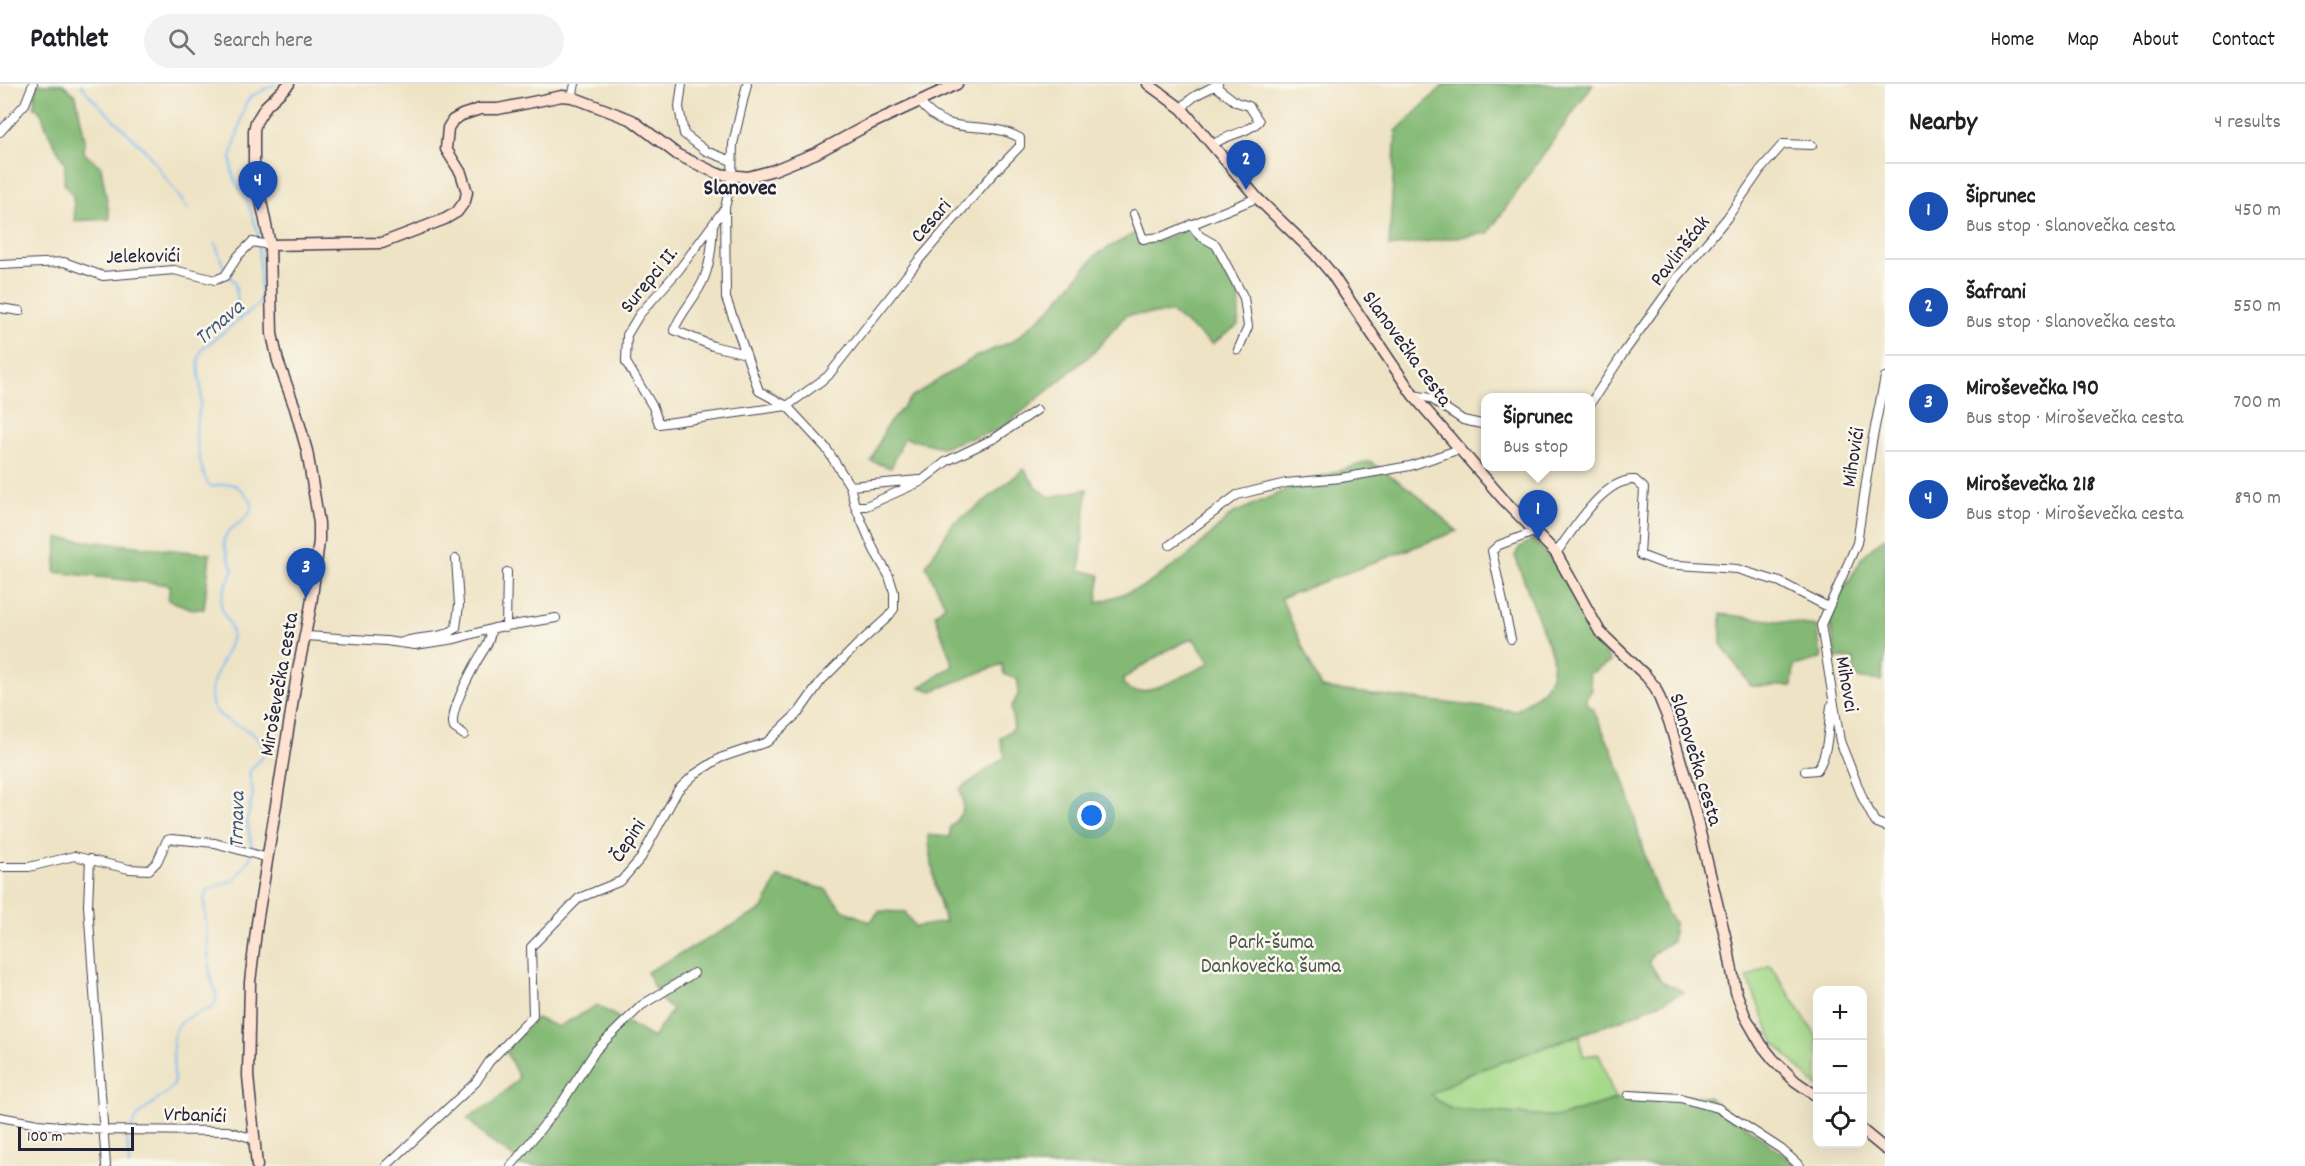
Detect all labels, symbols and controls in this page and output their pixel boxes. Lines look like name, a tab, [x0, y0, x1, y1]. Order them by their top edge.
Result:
search box	[144, 14, 564, 68]
text: Pathlet	[30, 21, 108, 61]
icon: search	[165, 25, 198, 58]
text: Search here	[213, 26, 313, 57]
text: Home	[1990, 26, 2034, 56]
text: Map	[2067, 26, 2099, 56]
text: About	[2132, 26, 2179, 56]
text: Contact	[2212, 26, 2275, 56]
text: Nearby	[1909, 105, 1977, 142]
text: 4 results	[2214, 109, 2281, 137]
pin: 2	[1226, 141, 1266, 190]
pin: 4	[238, 162, 278, 211]
district label: Slanovec	[704, 174, 777, 205]
text: Šiprunec	[1966, 182, 2036, 213]
street label: Cesari	[905, 193, 960, 251]
text: 1	[1926, 197, 1931, 225]
text: 450 m	[2234, 197, 2281, 225]
street label: Pavlinšćak	[1644, 210, 1719, 294]
text: Bus stop · Slanovečka cesta	[1966, 213, 2175, 241]
street label: Surepci II.	[614, 241, 687, 321]
street label: Jelekovići	[106, 242, 180, 274]
text: Šafrani	[1966, 278, 2026, 309]
street label: Slanovečka cesta	[1353, 286, 1459, 415]
water label: Trnava	[189, 292, 253, 354]
text: 2	[1924, 293, 1933, 321]
text: 550 m	[2233, 293, 2281, 321]
text: Bus stop · Slanovečka cesta	[1966, 309, 2175, 337]
text: Miroševečka 190	[1966, 374, 2099, 405]
text: 3	[1924, 389, 1933, 417]
text: 700 m	[2233, 389, 2281, 417]
popup	[1481, 393, 1595, 471]
text: Šiprunec	[1503, 403, 1573, 434]
text: Bus stop · Miroševečka cesta	[1966, 405, 2183, 433]
street label: Mihovići	[1835, 425, 1874, 489]
text: Bus stop	[1503, 434, 1568, 462]
text: Miroševečka 218	[1966, 470, 2095, 501]
text: 4	[1924, 485, 1933, 513]
text: 890 m	[2235, 485, 2281, 513]
pin: 1	[1518, 490, 1558, 540]
text: Bus stop · Miroševečka cesta	[1966, 501, 2183, 529]
pin: 3	[286, 548, 326, 598]
street label: Miroševečka cesta	[254, 609, 309, 759]
street label: Mihovci	[1825, 654, 1865, 715]
street label: Slanovečka cesta	[1660, 690, 1729, 831]
water label: Trnava	[223, 790, 255, 849]
your location	[1077, 801, 1106, 830]
street label: Čepini	[604, 814, 655, 869]
park label: Park-šuma Dankovečka šuma	[1201, 929, 1342, 983]
map controls	[1813, 986, 1867, 1148]
button: +	[1813, 986, 1867, 1040]
button: −	[1813, 1040, 1867, 1094]
button: locate	[1813, 1094, 1867, 1148]
street label: Vrbanići	[163, 1101, 227, 1133]
scale bar	[18, 1124, 134, 1152]
text: 100 m	[27, 1126, 63, 1149]

